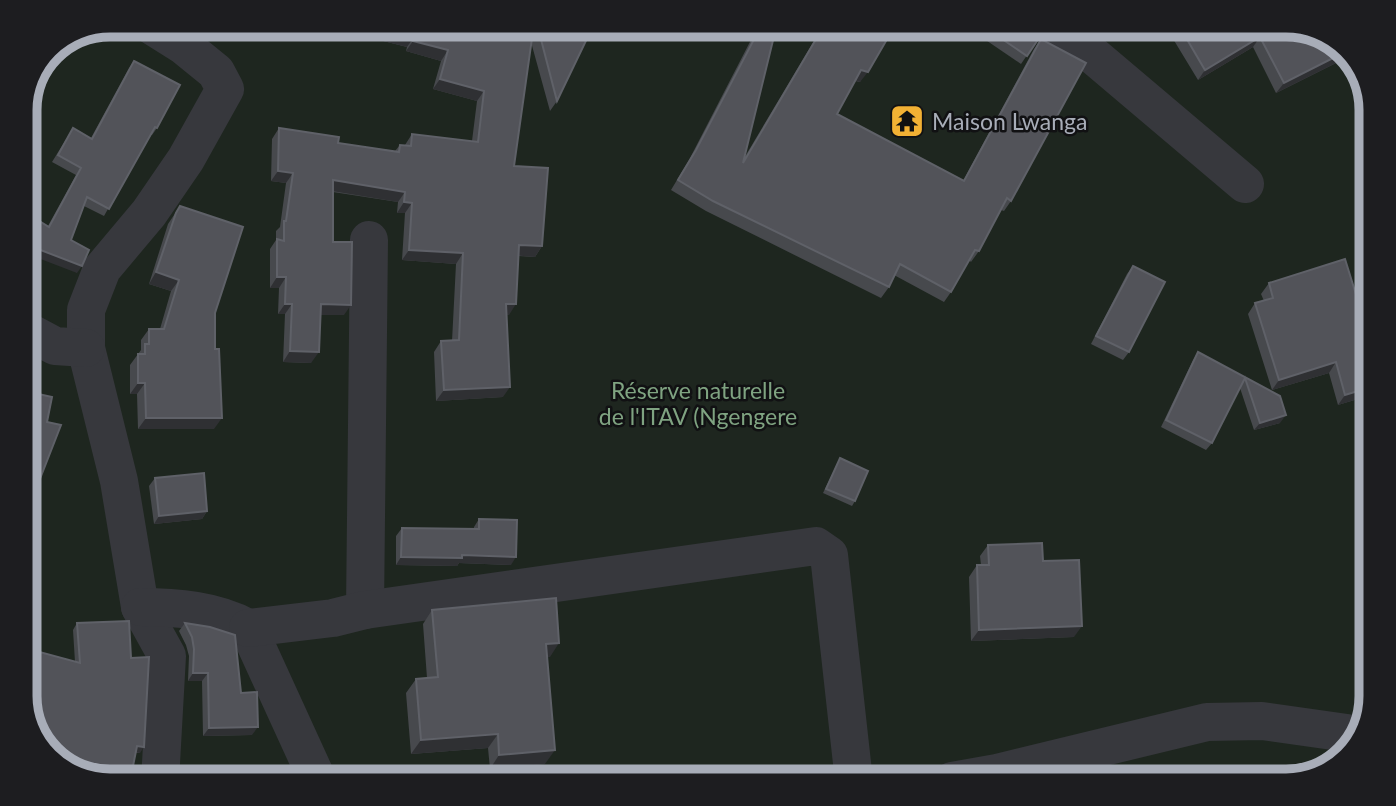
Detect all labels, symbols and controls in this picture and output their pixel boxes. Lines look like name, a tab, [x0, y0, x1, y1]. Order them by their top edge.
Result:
temple icon: Maison Lwanga	[888, 102, 926, 140]
place label: Maison Lwanga	[932, 107, 1087, 135]
park label: Réserve naturelle de l'ITAV (Ngengere	[599, 376, 797, 430]

